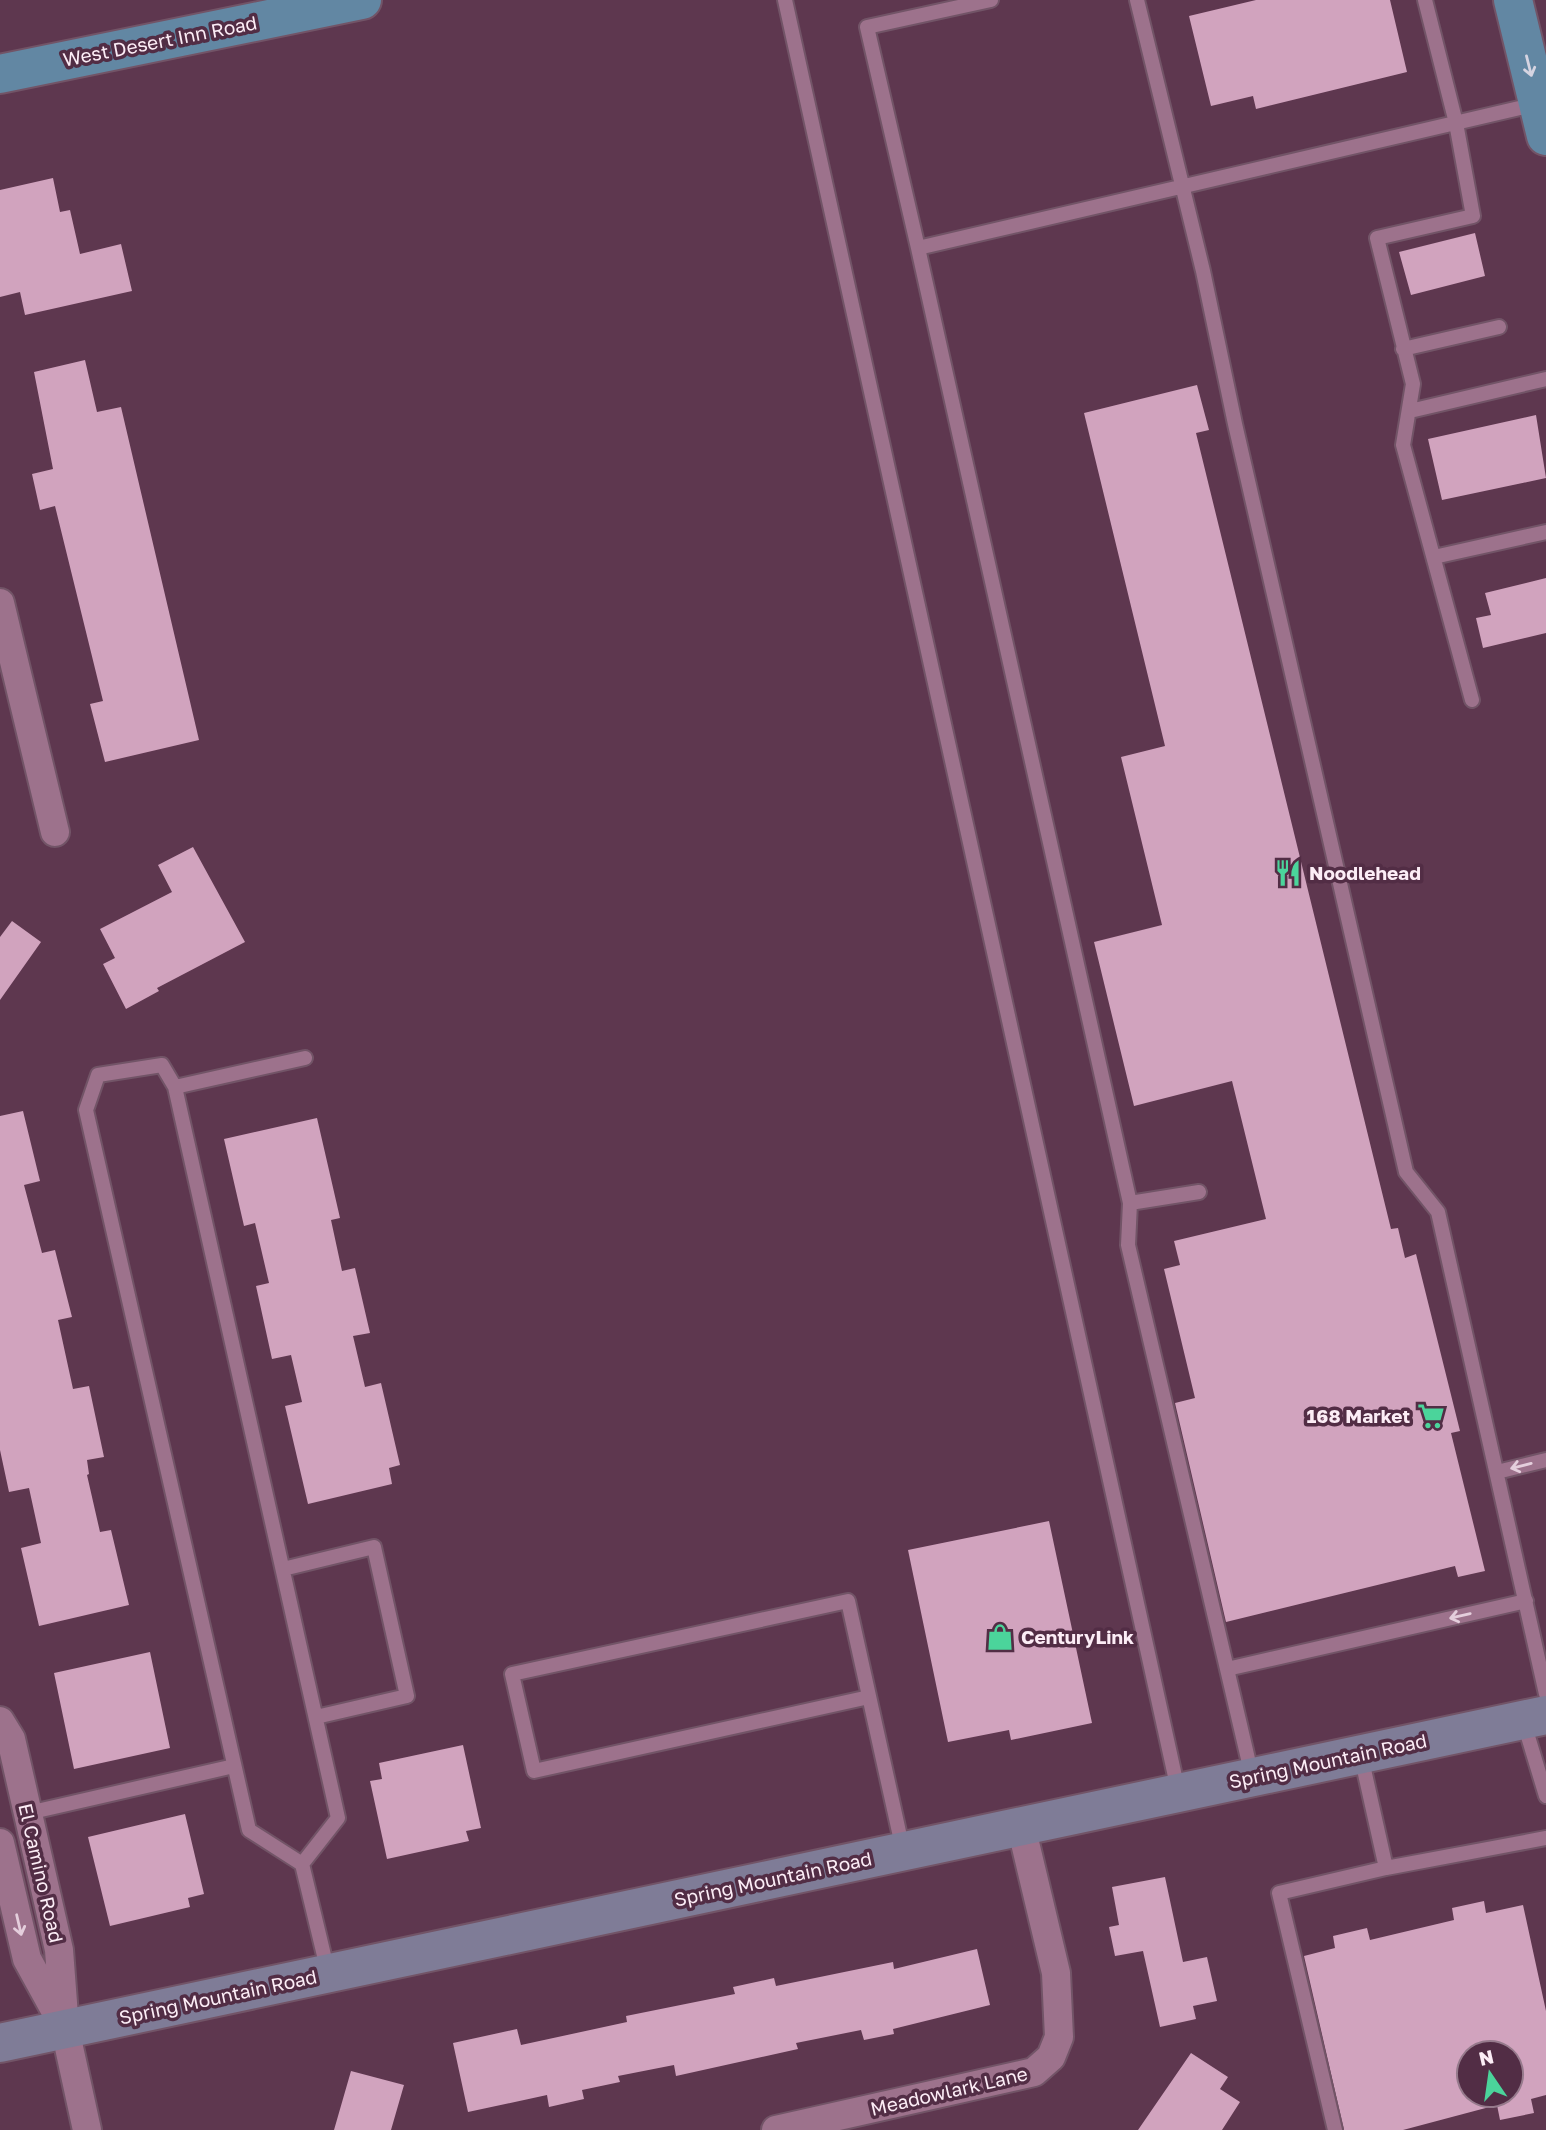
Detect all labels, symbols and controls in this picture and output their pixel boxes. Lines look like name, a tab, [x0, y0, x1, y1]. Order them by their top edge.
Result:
street label: West Desert Inn Road	[61, 10, 259, 71]
one-way arrow	[1523, 54, 1536, 77]
restaurant icon: Noodlehead	[1273, 858, 1303, 888]
place label: Noodlehead	[1309, 861, 1421, 884]
supermarket icon: 168 Market	[1416, 1401, 1446, 1431]
place label: 168 Market	[1307, 1404, 1410, 1427]
one-way arrow	[1511, 1460, 1533, 1473]
one-way arrow	[1449, 1610, 1472, 1624]
shop icon: CenturyLink	[985, 1622, 1015, 1652]
place label: CenturyLink	[1021, 1625, 1134, 1648]
street label: Spring Mountain Road	[1227, 1728, 1429, 1793]
street label: El Camino Road	[14, 1801, 69, 1945]
street label: Spring Mountain Road	[672, 1846, 874, 1911]
one-way arrow	[13, 1913, 26, 1936]
street label: Spring Mountain Road	[117, 1964, 319, 2029]
north arrow	[1455, 2039, 1525, 2109]
text: N	[1476, 2044, 1496, 2070]
street label: Meadowlark Lane	[868, 2061, 1030, 2120]

